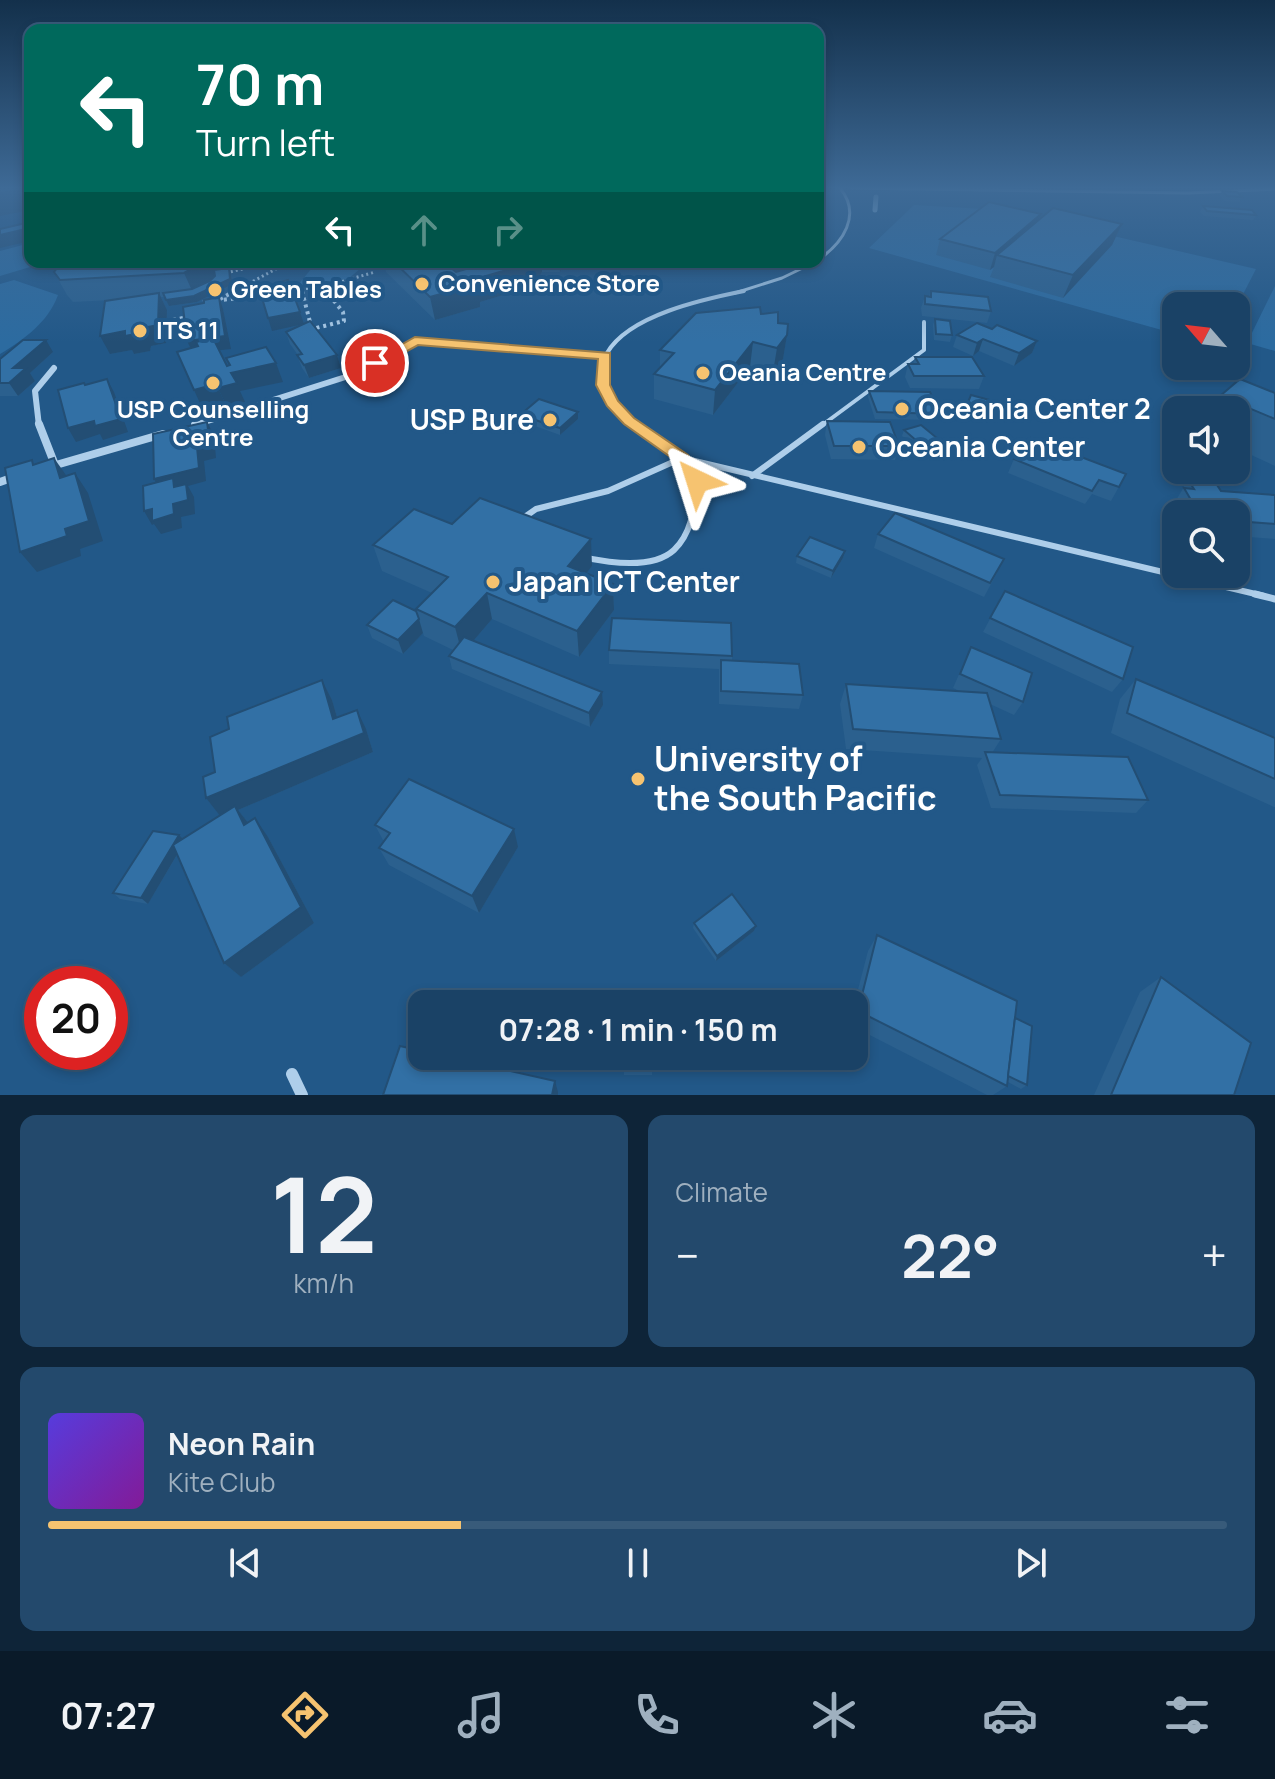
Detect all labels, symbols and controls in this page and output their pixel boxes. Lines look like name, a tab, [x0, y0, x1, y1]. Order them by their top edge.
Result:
text: 70 m	[196, 45, 324, 122]
icon: left	[64, 56, 168, 160]
text: Turn left	[196, 118, 335, 167]
icon: left	[318, 208, 362, 252]
icon: ahead	[402, 208, 446, 252]
icon: right	[486, 208, 530, 252]
place label: Convenience Store	[438, 266, 660, 299]
place label: Green Tables	[231, 272, 382, 305]
marker: Convenience Store	[413, 275, 431, 293]
marker: Green Tables	[206, 281, 224, 299]
north arrow	[1162, 292, 1250, 380]
map controls	[1162, 292, 1250, 588]
place label: ITS 11	[156, 313, 219, 346]
marker: ITS 11	[131, 322, 149, 340]
pin	[341, 329, 409, 397]
icon: arrive	[353, 341, 397, 385]
place label: Oeania Centre	[719, 355, 886, 388]
marker: Oeania Centre	[694, 364, 712, 382]
marker: USP Counselling Centre	[204, 374, 222, 392]
place label: Oceania Center 2	[918, 389, 1151, 427]
place label: USP Counselling Centre	[117, 392, 309, 453]
button: sound	[1162, 396, 1250, 484]
place label: USP Bure	[410, 400, 534, 438]
marker: Oceania Center 2	[893, 400, 911, 418]
marker: USP Bure	[541, 411, 559, 429]
place label: Oceania Center	[875, 427, 1086, 465]
marker: Oceania Center	[850, 438, 868, 456]
position arrow	[655, 439, 739, 523]
button: search	[1162, 500, 1250, 588]
place label: Japan ICT Center	[509, 562, 740, 600]
marker: Japan ICT Center	[484, 573, 502, 591]
place label: University of the South Pacific	[654, 735, 937, 820]
marker: University of the South Pacific	[629, 770, 647, 788]
speed limit sign: 20	[24, 966, 128, 1070]
text: 07:28 · 1 min · 150 m	[499, 1009, 777, 1050]
text: 12	[270, 1142, 377, 1284]
text: Climate	[676, 1174, 768, 1210]
text: 22°	[901, 1214, 1000, 1296]
text: −	[676, 1225, 699, 1285]
text: +	[1202, 1225, 1227, 1285]
text: km/h	[294, 1265, 354, 1301]
text: Neon Rain	[168, 1423, 315, 1464]
text: Kite Club	[168, 1464, 275, 1500]
icon: previous	[223, 1541, 267, 1585]
icon: pause	[616, 1541, 660, 1585]
icon: next	[1009, 1541, 1053, 1585]
icon: directions	[277, 1687, 333, 1743]
icon: music	[453, 1687, 509, 1743]
icon: phone	[629, 1687, 685, 1743]
icon: climate	[806, 1687, 862, 1743]
icon: car	[982, 1687, 1038, 1743]
icon: filters	[1159, 1687, 1215, 1743]
text: 07:27	[60, 1691, 156, 1740]

